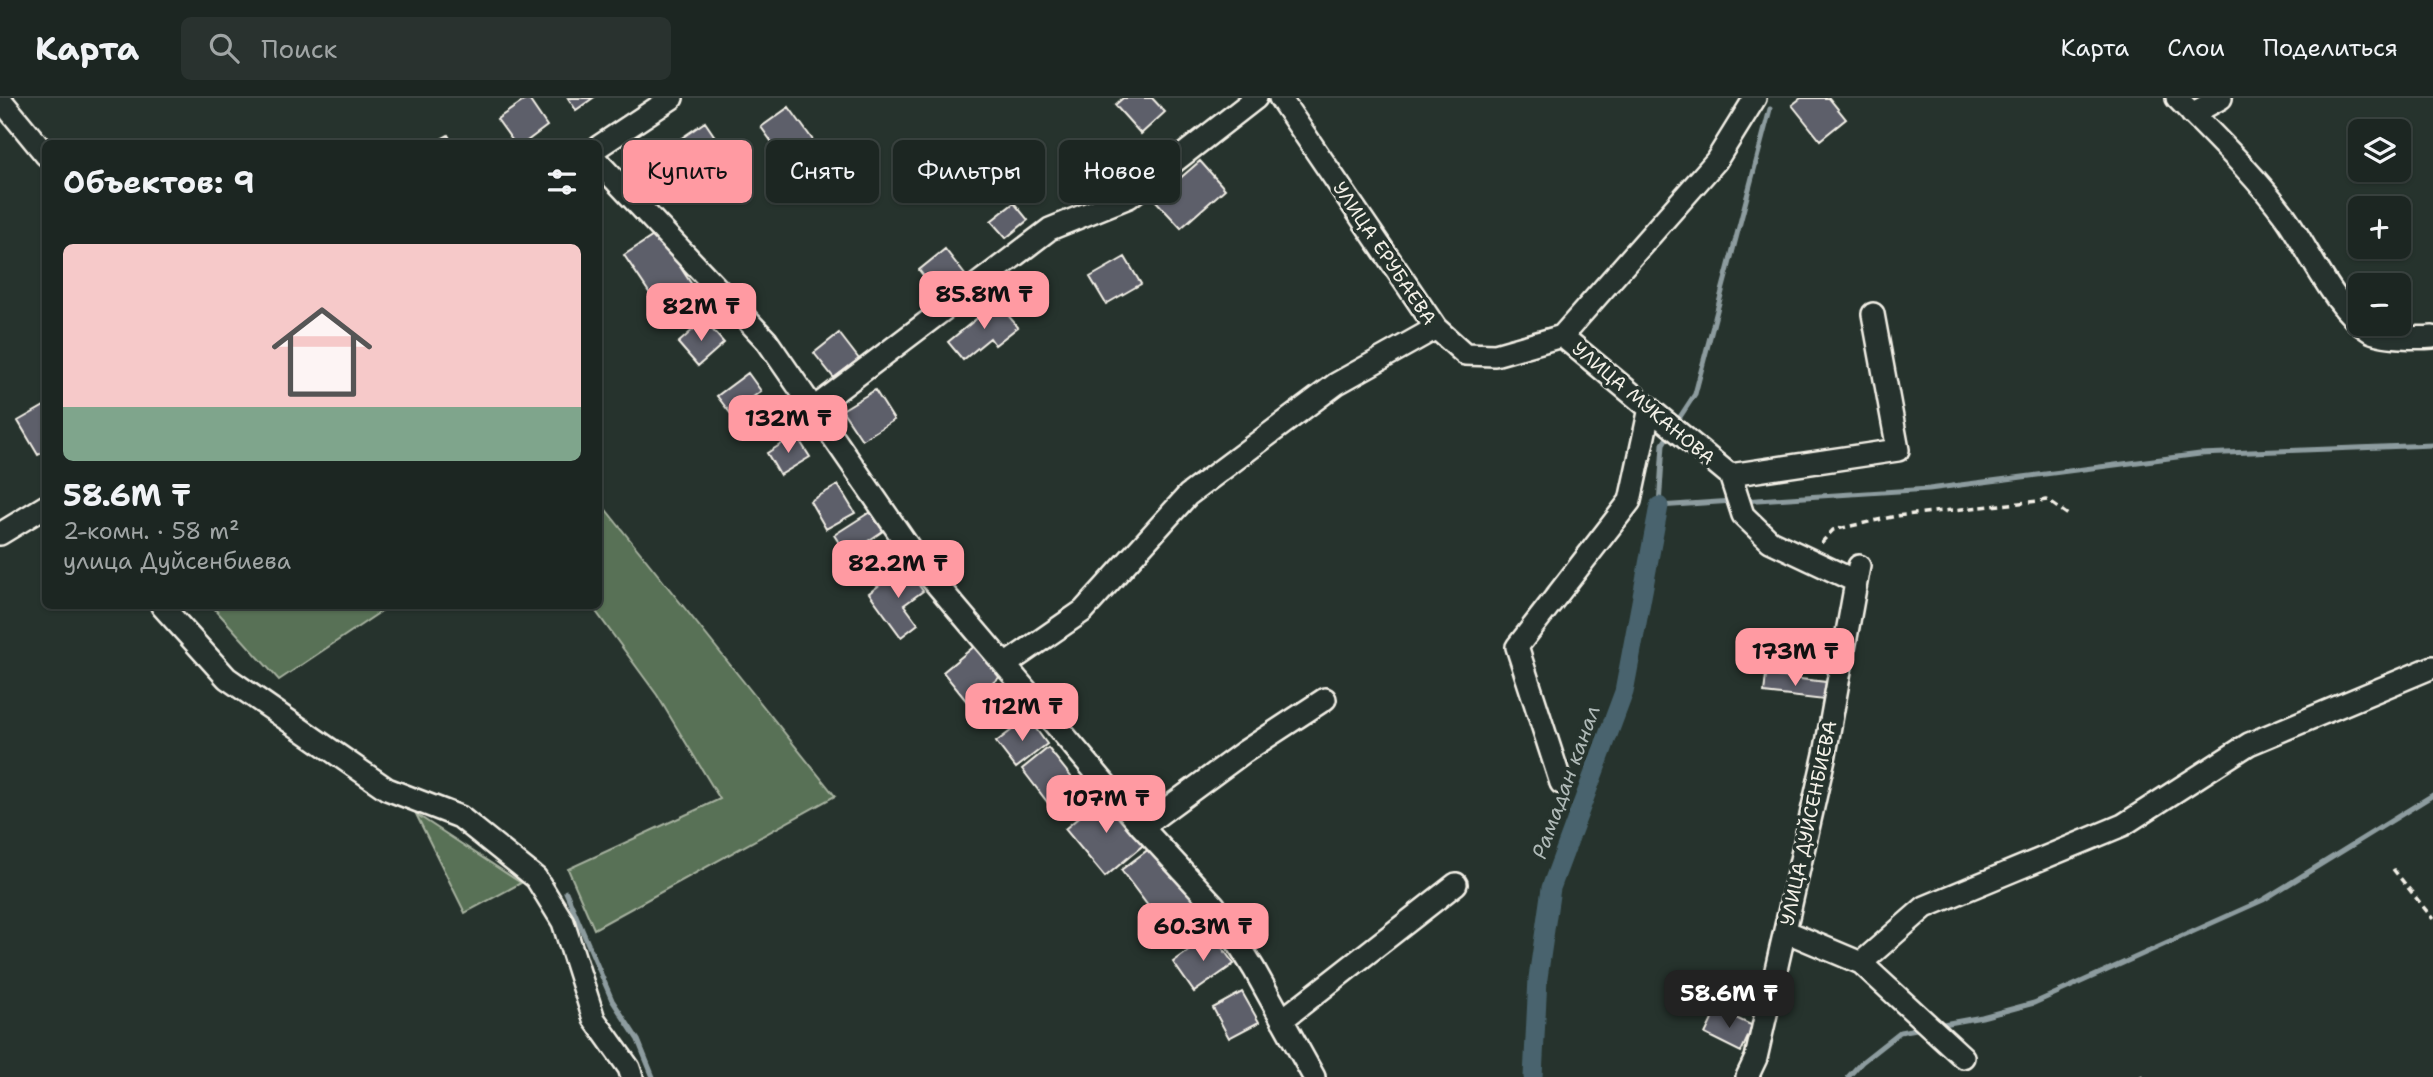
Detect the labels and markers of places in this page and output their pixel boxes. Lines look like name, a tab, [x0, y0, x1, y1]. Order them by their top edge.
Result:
pin: 85.8M ₸	[919, 272, 1049, 331]
pin: 82M ₸	[652, 284, 750, 343]
pin: 132M ₸	[731, 396, 845, 455]
pin: 82.2M ₸	[833, 540, 963, 600]
pin: 173M ₸	[1738, 628, 1852, 688]
pin: 112M ₸	[965, 684, 1079, 743]
pin: 107M ₸	[1049, 776, 1163, 835]
pin: 60.3M ₸	[1138, 904, 1268, 963]
pin: 58.6M ₸	[1664, 970, 1794, 1030]

